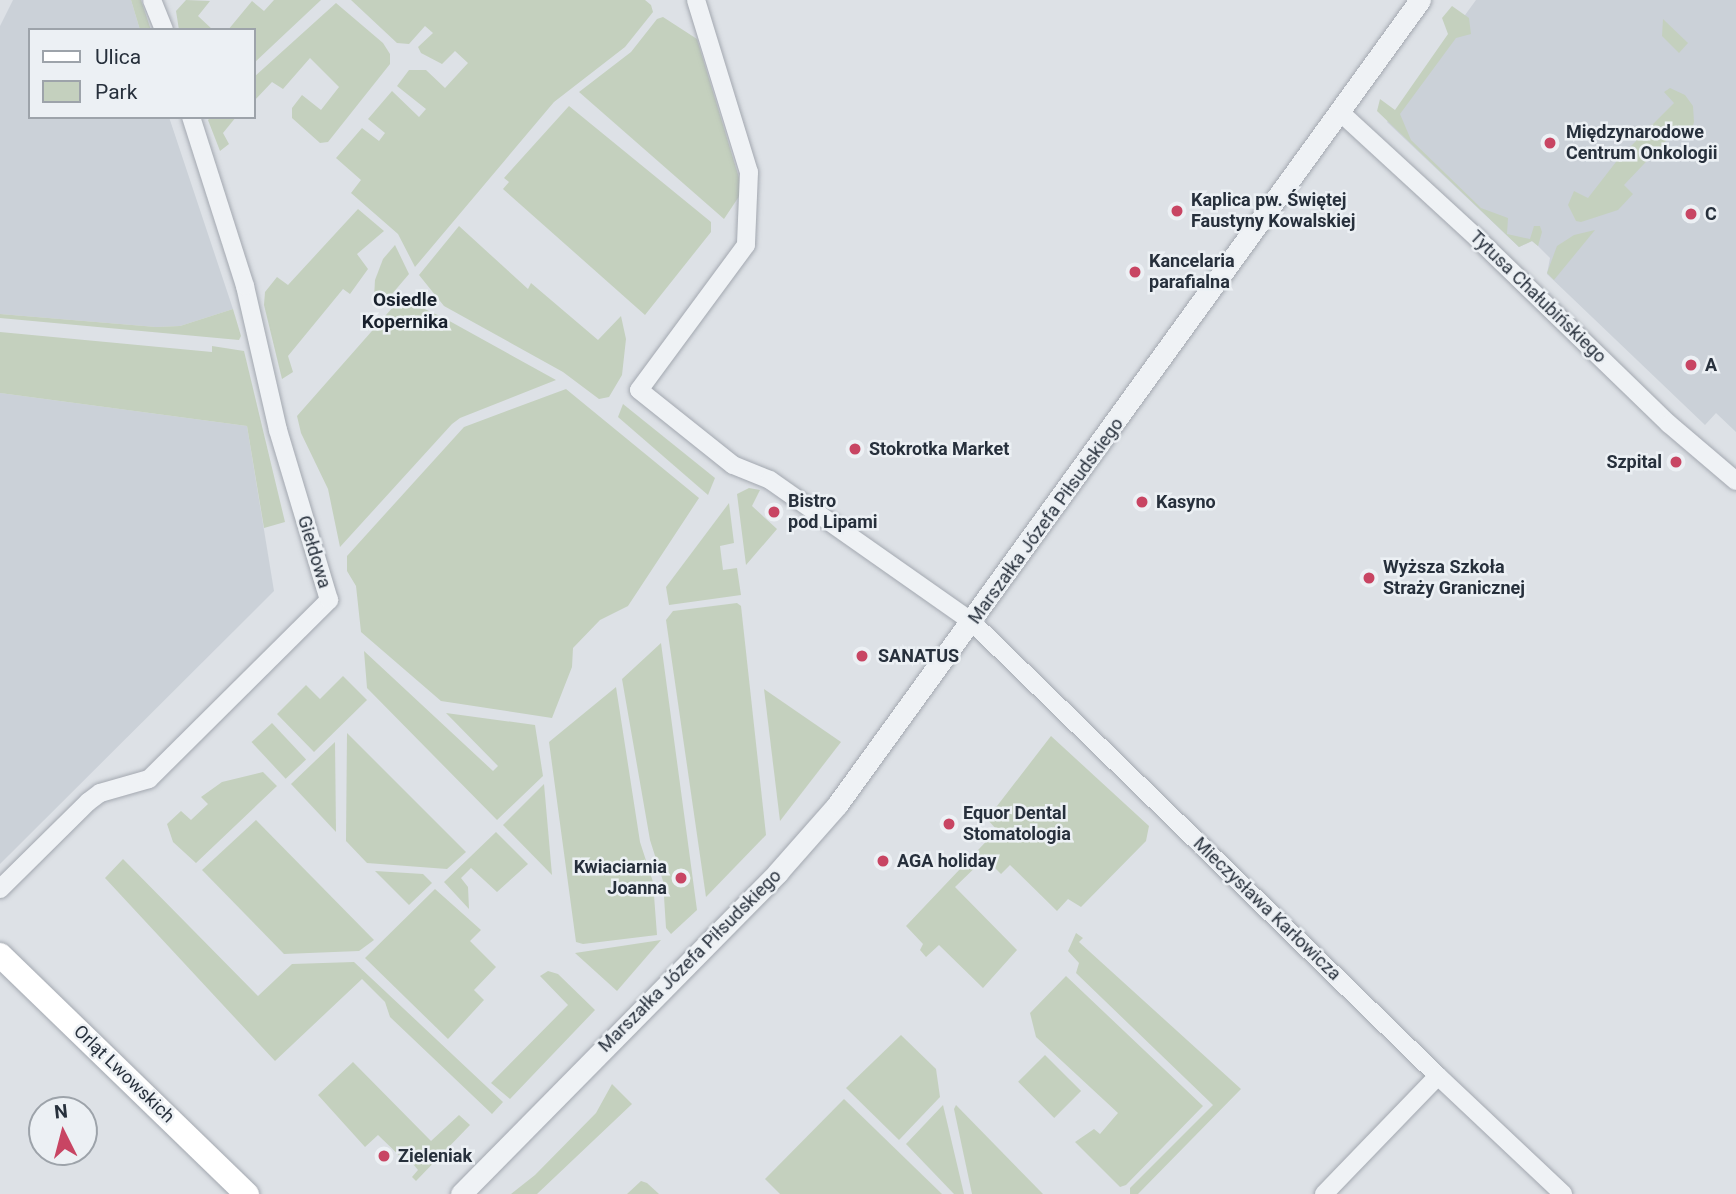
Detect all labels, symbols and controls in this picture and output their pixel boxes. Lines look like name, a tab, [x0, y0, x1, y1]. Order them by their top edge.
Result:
legend	[28, 28, 256, 119]
text: Ulica	[95, 45, 141, 69]
text: Park	[95, 80, 137, 104]
place label: Międzynarodowe Centrum Onkologii	[1566, 122, 1717, 164]
marker: Międzynarodowe Centrum Onkologii	[1540, 133, 1560, 153]
place label: Kaplica pw. Świętej Faustyny Kowalskiej	[1191, 190, 1355, 232]
marker: Kaplica pw. Świętej Faustyny Kowalskiej	[1169, 203, 1185, 219]
place label: C	[1705, 203, 1717, 225]
marker: C	[1683, 206, 1699, 222]
street label: Tytusa Chałubińskiego	[1465, 226, 1611, 368]
place label: Kancelaria parafialna	[1149, 251, 1235, 294]
marker: Kancelaria parafialna	[1127, 264, 1143, 280]
district label: Osiedle Kopernika	[362, 289, 448, 333]
place label: A	[1705, 354, 1717, 376]
marker: A	[1683, 357, 1699, 373]
street label: Marszałka Józefa Piłsudskiego	[964, 414, 1128, 628]
place label: Stokrotka Market	[869, 438, 1009, 460]
marker: Stokrotka Market	[847, 441, 863, 457]
place label: Szpital	[1606, 451, 1662, 473]
marker: Szpital	[1668, 454, 1684, 470]
place label: Bistro pod Lipami	[788, 491, 878, 534]
place label: Kasyno	[1156, 491, 1216, 513]
marker: Kasyno	[1134, 494, 1150, 510]
marker: Bistro pod Lipami	[766, 504, 782, 520]
street label: Giełdowa	[293, 513, 335, 591]
place label: Wyższa Szkoła Straży Granicznej	[1383, 557, 1525, 600]
marker: Wyższa Szkoła Straży Granicznej	[1361, 570, 1377, 586]
place label: SANATUS	[878, 645, 959, 667]
marker: SANATUS	[852, 646, 872, 666]
place label: Equor Dental Stomatologia	[963, 803, 1071, 846]
marker: Equor Dental Stomatologia	[941, 816, 957, 832]
street label: Mieczysława Karłowicza	[1189, 833, 1345, 985]
place label: AGA holiday	[897, 850, 996, 872]
marker: AGA holiday	[875, 853, 891, 869]
place label: Kwiaciarnia Joanna	[574, 857, 667, 900]
street label: Marszałka Józefa Piłsudskiego	[594, 865, 786, 1057]
marker: Kwiaciarnia Joanna	[673, 870, 689, 886]
street label: Orląt Lwowskich	[69, 1021, 179, 1127]
north arrow	[28, 1096, 98, 1166]
text: N	[53, 1099, 69, 1124]
place label: Zieleniak	[398, 1145, 472, 1167]
marker: Zieleniak	[376, 1148, 392, 1164]

